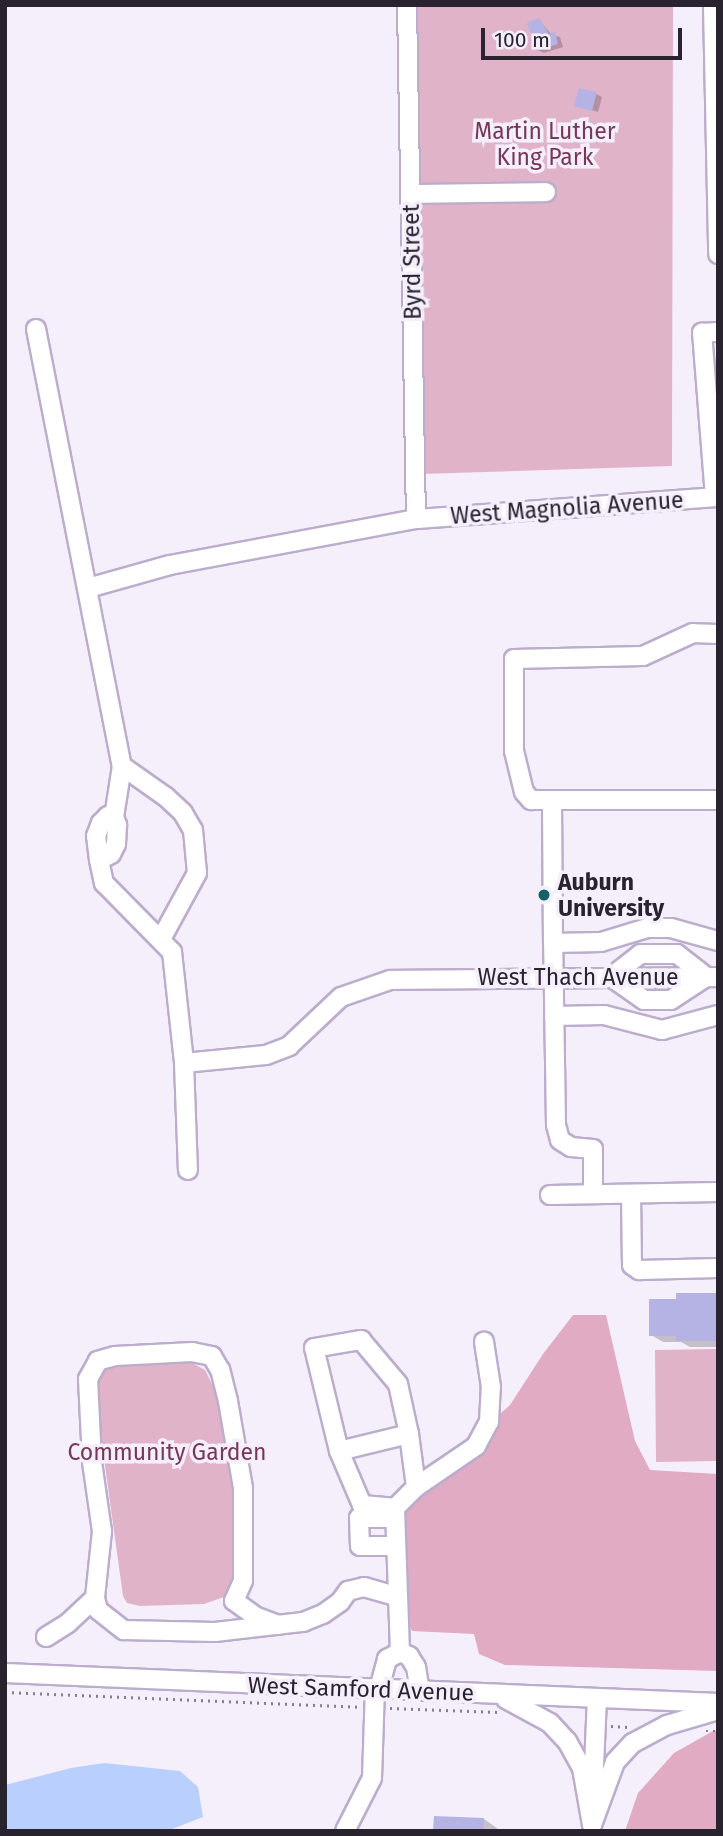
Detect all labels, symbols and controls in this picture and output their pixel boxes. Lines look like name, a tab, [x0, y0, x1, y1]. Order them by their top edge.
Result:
scale bar	[485, 14, 686, 58]
text: 100 m	[494, 27, 550, 53]
park label: Martin Luther King Park	[474, 117, 616, 171]
street label: Byrd Street	[397, 204, 427, 320]
street label: West Magnolia Avenue	[449, 486, 685, 530]
place label: Auburn University	[558, 868, 664, 922]
marker: Auburn University	[536, 887, 552, 903]
street label: West Thach Avenue	[477, 963, 679, 991]
park label: Community Garden	[67, 1438, 267, 1466]
street label: West Samford Avenue	[247, 1671, 475, 1707]

